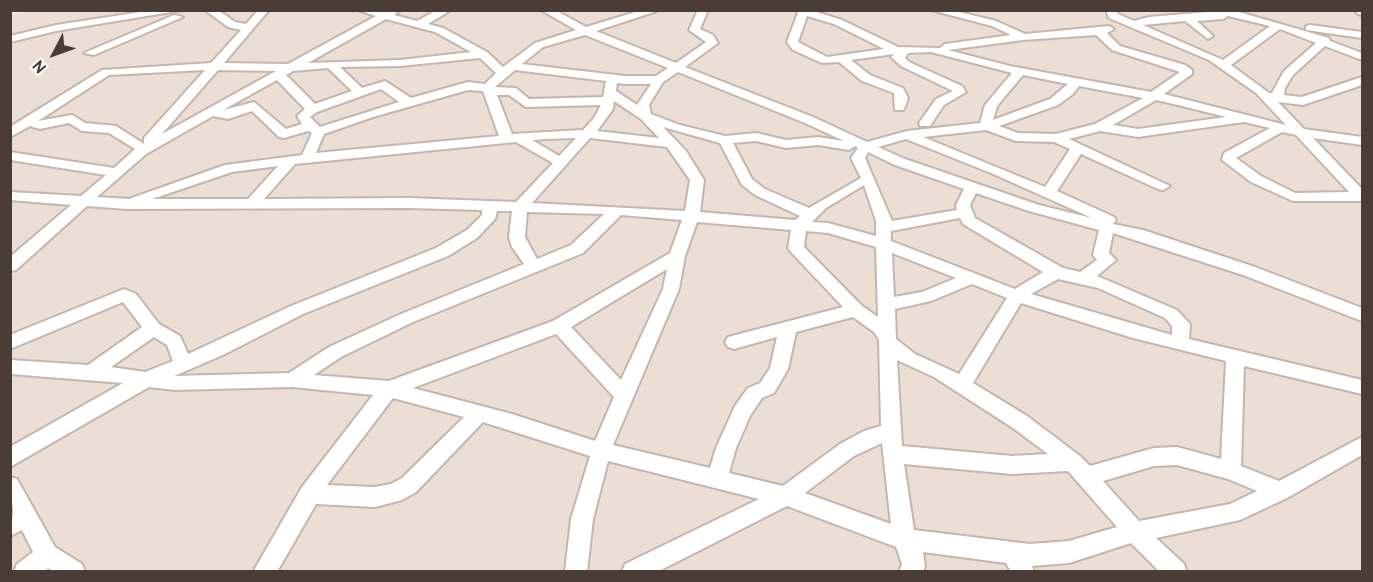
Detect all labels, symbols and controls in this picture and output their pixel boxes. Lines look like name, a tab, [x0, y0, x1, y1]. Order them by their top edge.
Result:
north arrow	[24, 24, 84, 84]
text: N	[29, 55, 52, 77]

